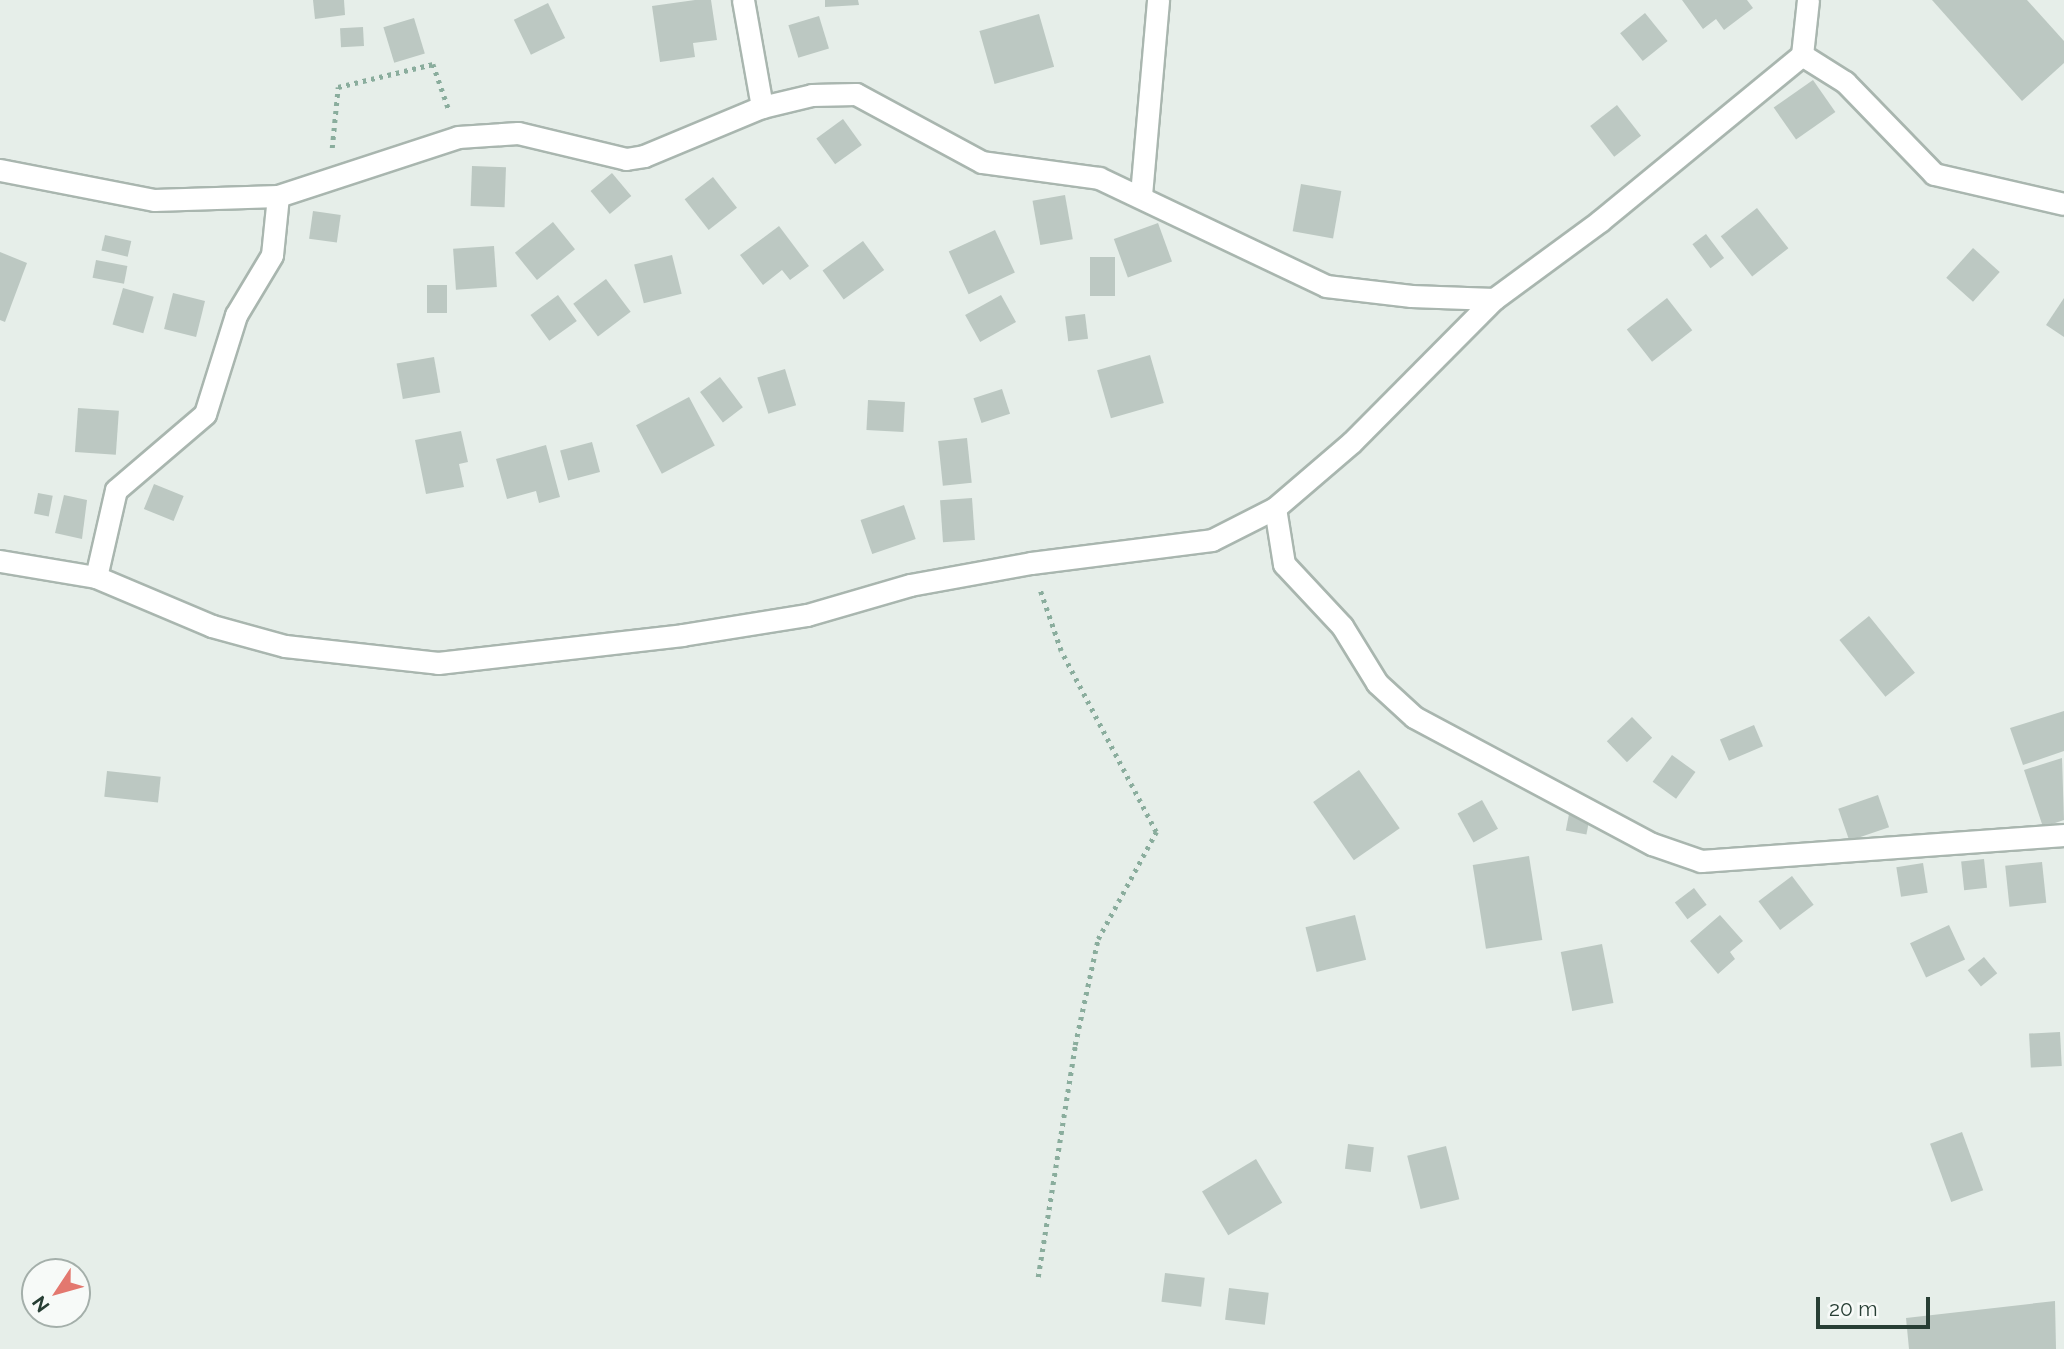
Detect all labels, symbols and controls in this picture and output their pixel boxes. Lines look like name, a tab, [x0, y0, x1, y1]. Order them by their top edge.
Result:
north arrow	[21, 1258, 91, 1328]
scale bar	[1819, 1282, 1933, 1326]
text: N	[27, 1292, 54, 1316]
text: 20 m	[1829, 1296, 1877, 1321]

